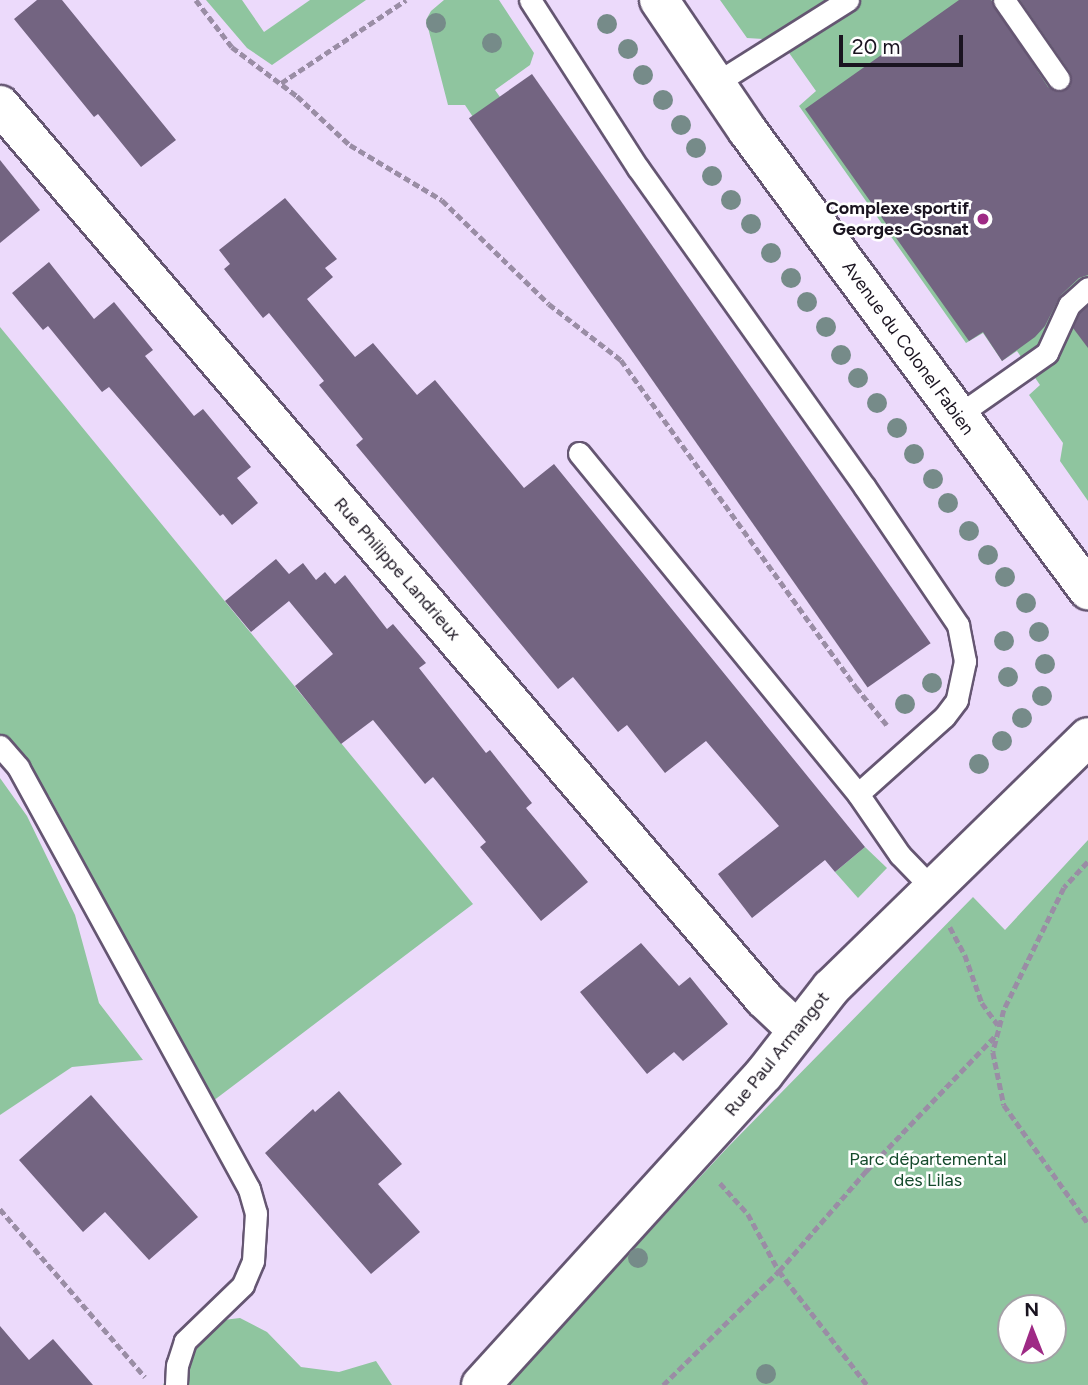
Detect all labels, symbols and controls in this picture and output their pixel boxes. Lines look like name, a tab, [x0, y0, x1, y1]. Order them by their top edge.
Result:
scale bar	[843, 21, 967, 65]
text: 20 m	[852, 34, 900, 59]
place label: Complexe sportif Georges-Gosnat	[826, 198, 969, 241]
marker: Complexe sportif Georges-Gosnat	[975, 211, 991, 227]
street label: Avenue du Colonel Fabien	[838, 257, 978, 439]
street label: Rue Philippe Landrieux	[329, 493, 465, 645]
street label: Rue Paul Armangot	[720, 987, 834, 1121]
park label: Parc départemental des Lilas	[849, 1149, 1007, 1192]
north arrow	[997, 1294, 1067, 1364]
text: N	[1024, 1298, 1039, 1321]

